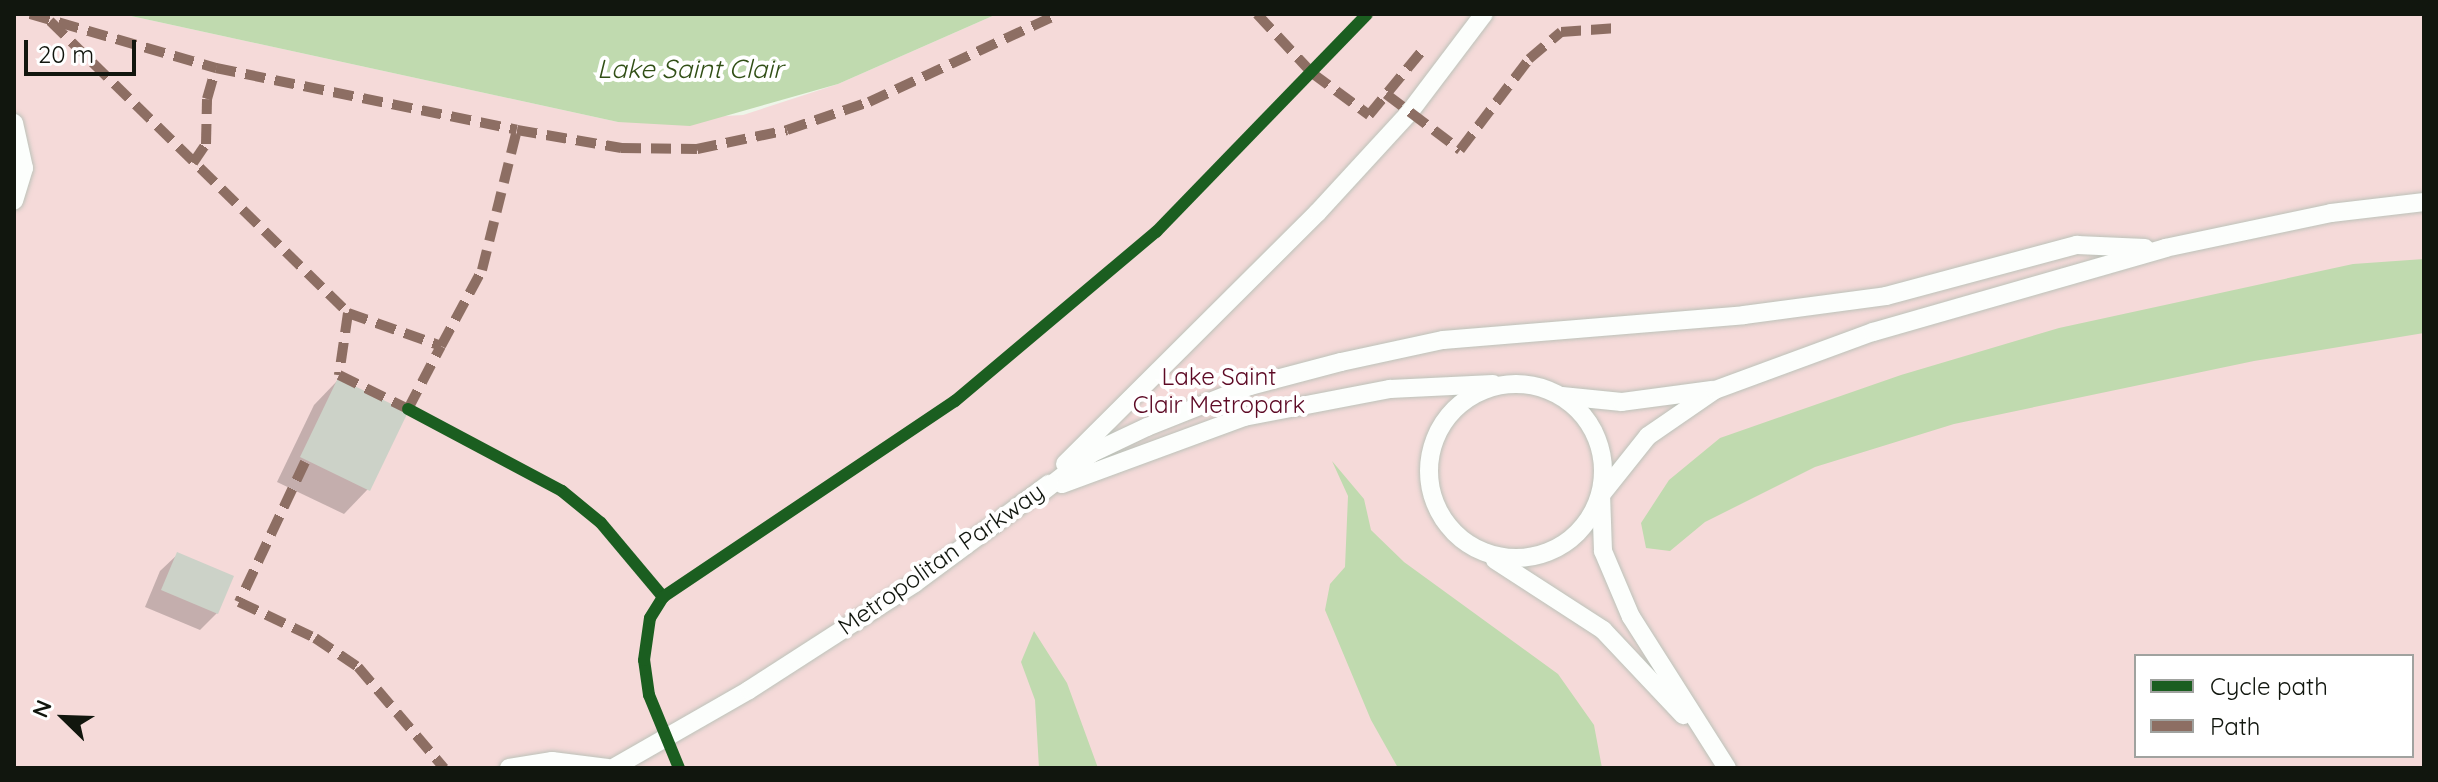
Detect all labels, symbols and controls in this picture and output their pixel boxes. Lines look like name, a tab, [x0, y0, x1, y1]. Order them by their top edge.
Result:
scale bar	[28, 24, 140, 74]
text: 20 m	[38, 39, 94, 69]
water label: Lake Saint Clair	[597, 53, 783, 85]
park label: Lake Saint Clair Metropark	[1133, 363, 1305, 419]
street label: Metropolitan Parkway	[833, 477, 1049, 641]
legend	[2134, 654, 2414, 758]
text: Cycle path	[2210, 671, 2328, 701]
north arrow	[24, 678, 104, 758]
text: N	[26, 696, 58, 722]
text: Path	[2210, 711, 2261, 741]

